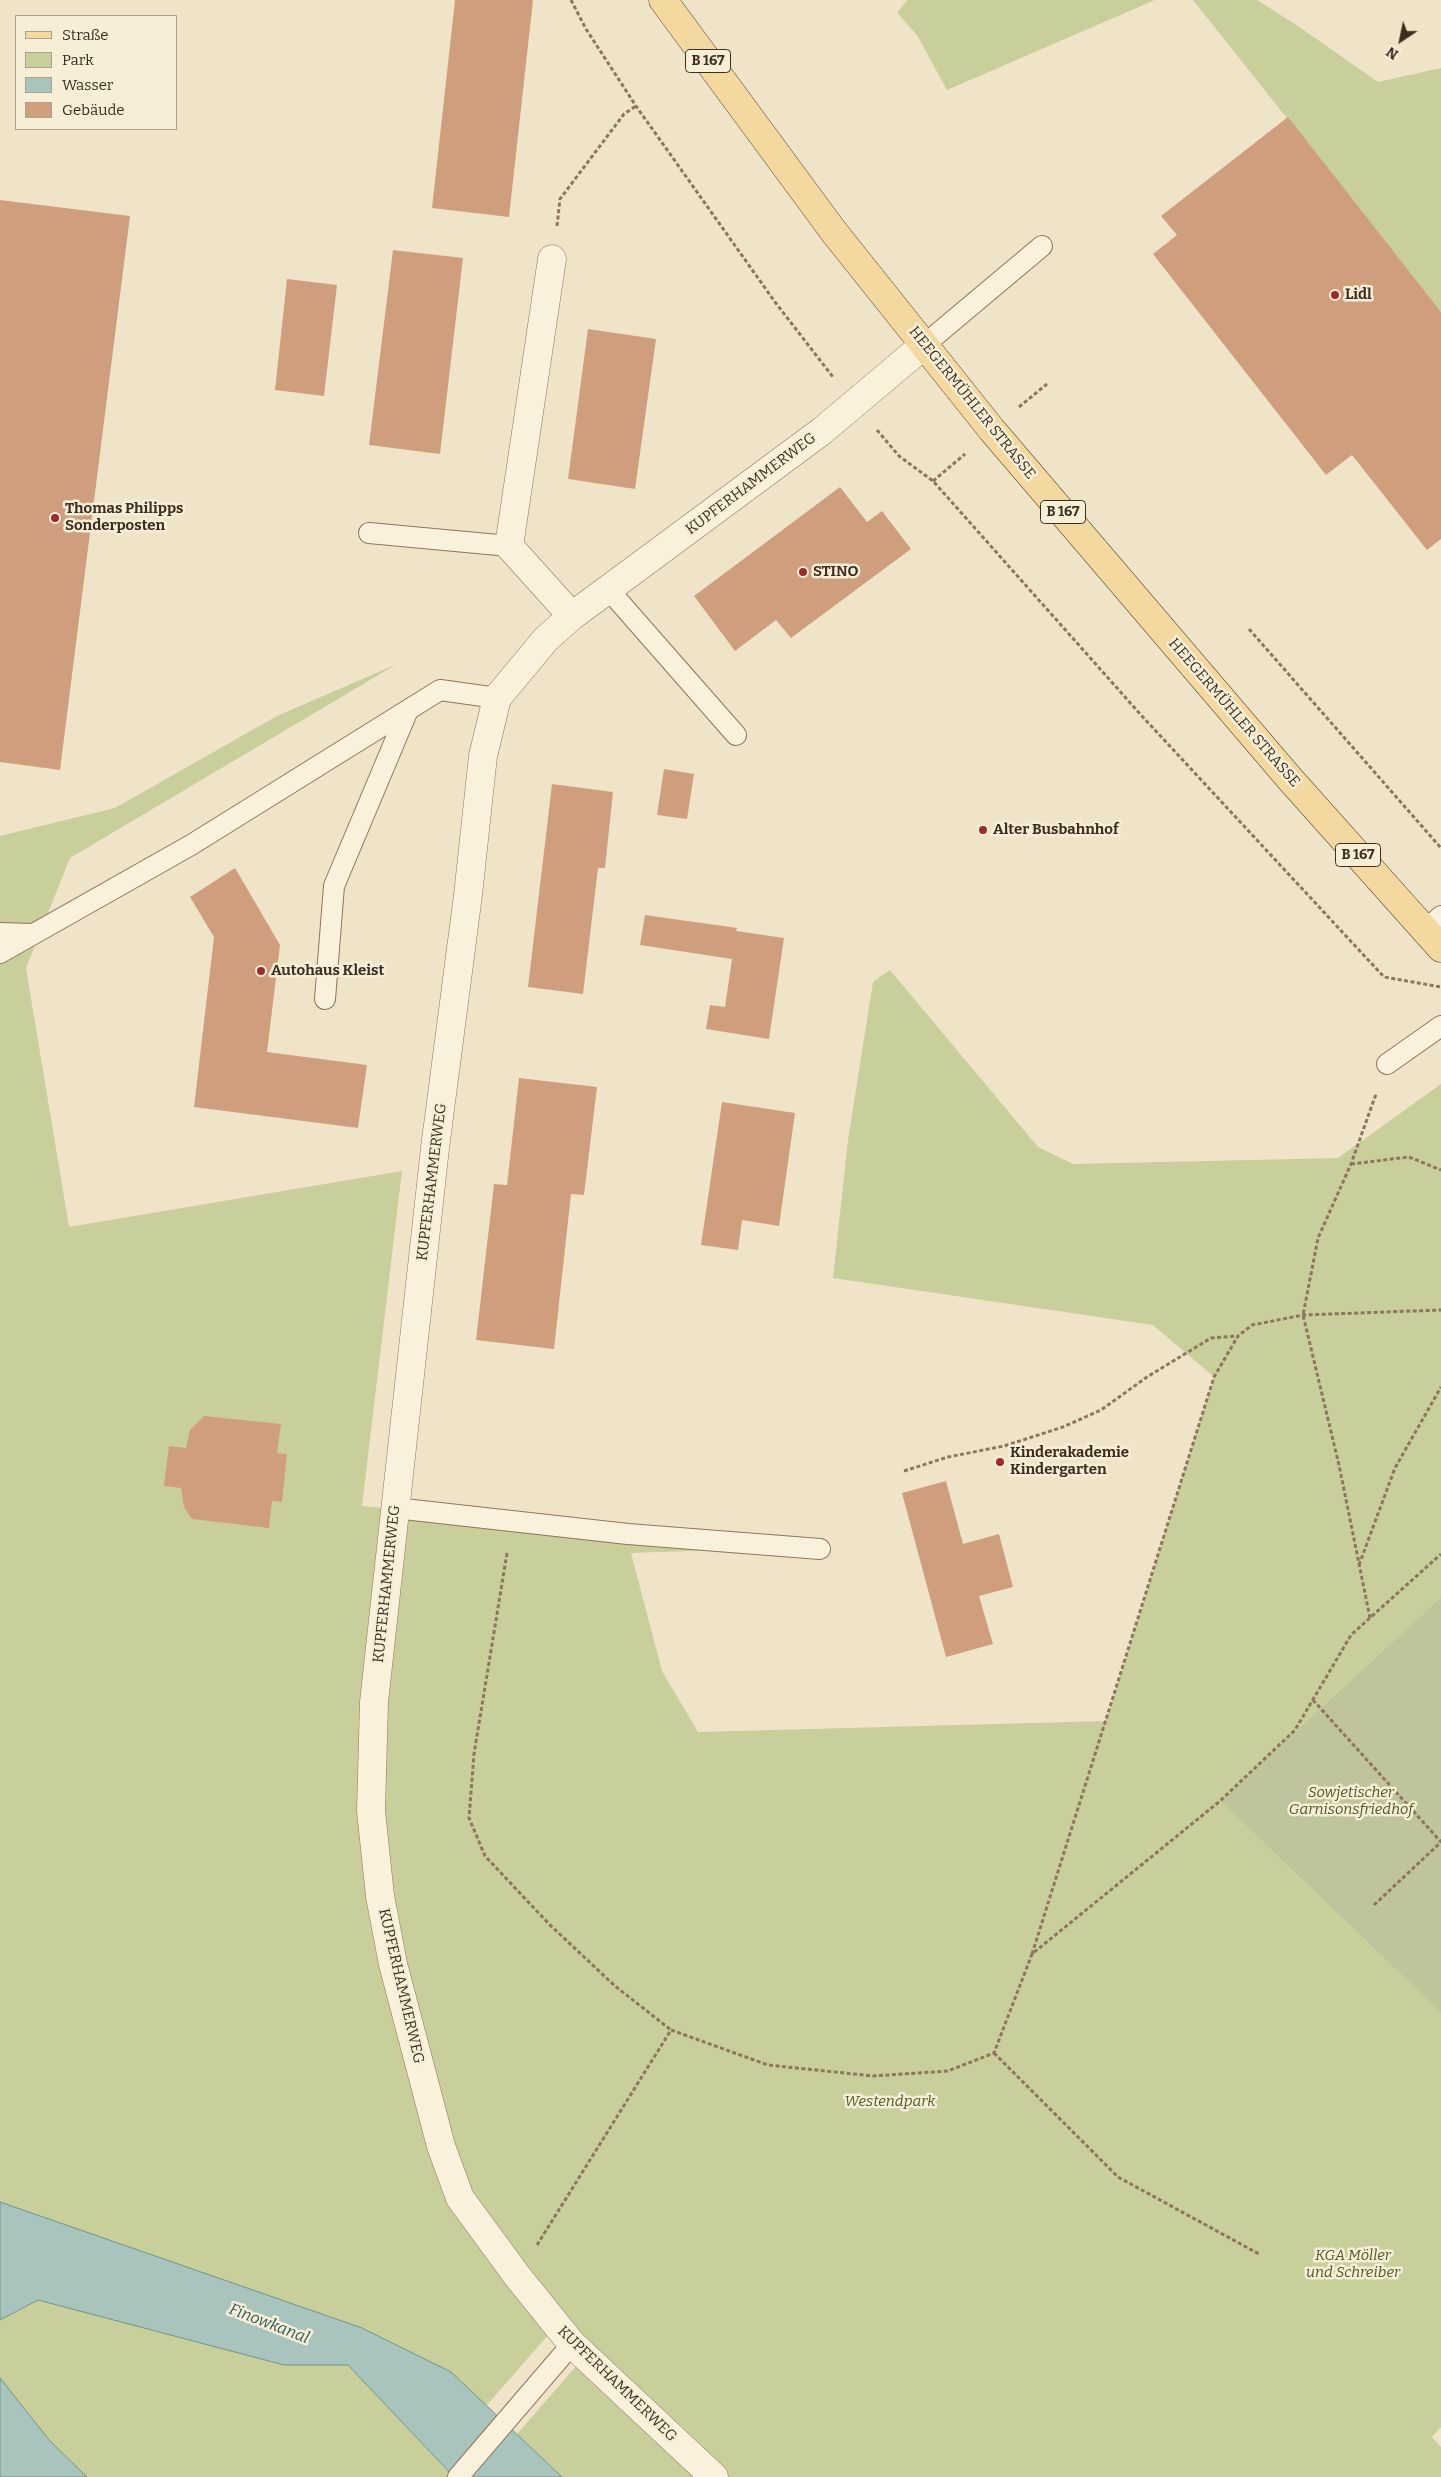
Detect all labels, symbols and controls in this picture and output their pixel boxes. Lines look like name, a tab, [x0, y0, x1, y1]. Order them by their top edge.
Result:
legend	[15, 15, 178, 130]
north arrow	[1376, 15, 1426, 65]
text: Straße	[62, 26, 108, 44]
text: N	[1383, 43, 1402, 63]
road number: B 167	[686, 49, 730, 72]
text: Park	[62, 51, 94, 69]
text: Wasser	[62, 76, 113, 94]
text: Gebäude	[62, 101, 125, 119]
place label: Lidl	[1345, 286, 1372, 304]
marker: Lidl	[1329, 289, 1341, 301]
street label: HEEGERMÜHLER STRASSE	[905, 323, 1039, 483]
street label: KUPFERHAMMERWEG	[682, 429, 820, 539]
place label: Thomas Philipps Sonderposten	[65, 500, 183, 535]
road number: B 167	[1040, 501, 1086, 524]
marker: Thomas Philipps Sonderposten	[49, 512, 61, 524]
place label: STINO	[813, 563, 858, 581]
marker: STINO	[797, 566, 809, 578]
street label: HEEGERMÜHLER STRASSE	[1164, 635, 1304, 791]
place label: Alter Busbahnhof	[993, 821, 1119, 839]
marker: Alter Busbahnhof	[977, 824, 989, 836]
road number: B 167	[1336, 844, 1380, 866]
place label: Autohaus Kleist	[271, 962, 384, 980]
marker: Autohaus Kleist	[255, 965, 267, 977]
street label: KUPFERHAMMERWEG	[413, 1102, 451, 1262]
place label: Kinderakademie Kindergarten	[1010, 1444, 1129, 1479]
marker: Kinderakademie Kindergarten	[994, 1456, 1006, 1468]
street label: KUPFERHAMMERWEG	[370, 1504, 404, 1664]
park label: Sowjetischer Garnisonsfriedhof	[1289, 1784, 1413, 1819]
street label: KUPFERHAMMERWEG	[374, 1907, 428, 2065]
park label: Westendpark	[845, 2093, 935, 2111]
park label: KGA Möller und Schreiber	[1306, 2247, 1400, 2282]
water label: Finowkanal	[226, 2300, 312, 2348]
street label: KUPFERHAMMERWEG	[554, 2322, 680, 2446]

